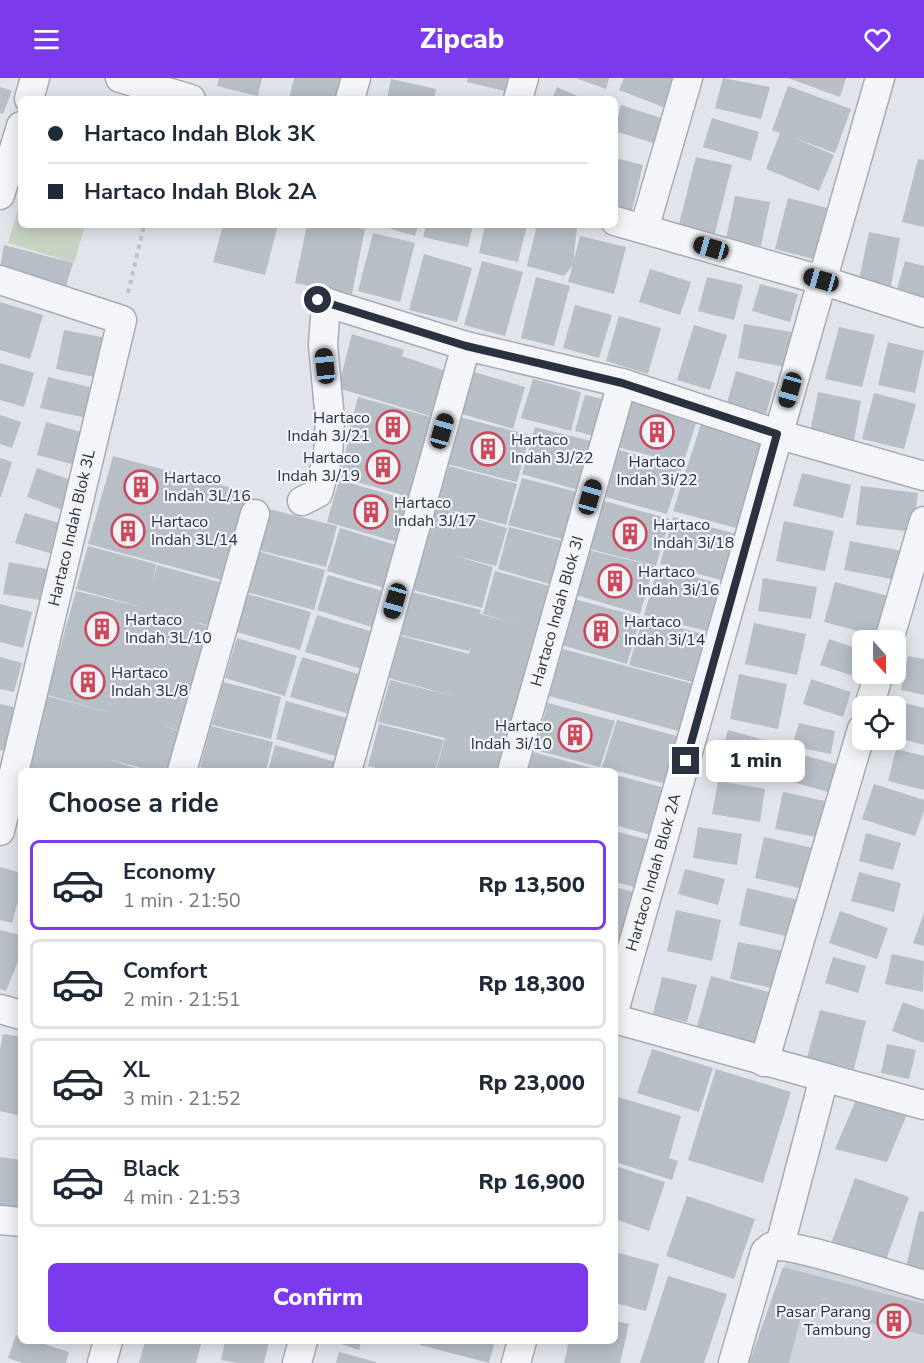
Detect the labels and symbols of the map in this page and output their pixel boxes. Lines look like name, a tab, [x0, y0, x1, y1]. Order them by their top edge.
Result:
car	[691, 234, 731, 262]
car	[801, 266, 841, 294]
route start	[304, 286, 331, 313]
car	[314, 347, 336, 385]
car	[776, 370, 804, 410]
place label: Hartaco Indah 3J/21	[287, 407, 370, 447]
building icon: Hartaco Indah 3J/21	[375, 409, 411, 445]
car	[428, 411, 456, 451]
building icon: Hartaco Indah 3i/22	[639, 414, 675, 450]
place label: Hartaco Indah 3J/22	[511, 429, 594, 469]
building icon: Hartaco Indah 3J/22	[470, 431, 506, 467]
street label: Hartaco Indah Blok 3L	[43, 447, 101, 608]
place label: Hartaco Indah 3J/19	[277, 447, 360, 487]
building icon: Hartaco Indah 3J/19	[365, 449, 401, 485]
place label: Hartaco Indah 3i/22	[616, 451, 698, 491]
place label: Hartaco Indah 3L/16	[164, 467, 251, 507]
building icon: Hartaco Indah 3L/16	[123, 469, 159, 505]
car	[576, 477, 604, 517]
place label: Hartaco Indah 3J/17	[394, 492, 477, 532]
building icon: Hartaco Indah 3J/17	[353, 494, 389, 530]
place label: Hartaco Indah 3L/14	[151, 511, 238, 551]
building icon: Hartaco Indah 3L/14	[110, 513, 146, 549]
place label: Hartaco Indah 3i/18	[653, 514, 734, 554]
building icon: Hartaco Indah 3i/18	[612, 516, 648, 552]
street label: Hartaco Indah Blok 3I	[525, 533, 589, 689]
place label: Hartaco Indah 3i/16	[638, 561, 719, 601]
building icon: Hartaco Indah 3i/16	[597, 563, 633, 599]
car	[381, 581, 409, 621]
place label: Hartaco Indah 3L/10	[125, 609, 212, 649]
building icon: Hartaco Indah 3L/10	[84, 611, 120, 647]
place label: Hartaco Indah 3i/14	[624, 611, 706, 651]
building icon: Hartaco Indah 3i/14	[583, 613, 619, 649]
north arrow	[852, 630, 906, 684]
place label: Hartaco Indah 3L/8	[111, 662, 188, 702]
building icon: Hartaco Indah 3L/8	[70, 664, 106, 700]
place label: Hartaco Indah 3i/10	[471, 715, 552, 755]
building icon: Hartaco Indah 3i/10	[557, 717, 593, 753]
callout: 1 min	[707, 740, 806, 782]
route end	[672, 747, 699, 774]
street label: Hartaco Indah Blok 2A	[621, 791, 687, 954]
place label: Pasar Parang Tambung	[776, 1301, 871, 1341]
building icon: Pasar Parang Tambung	[876, 1303, 912, 1339]

